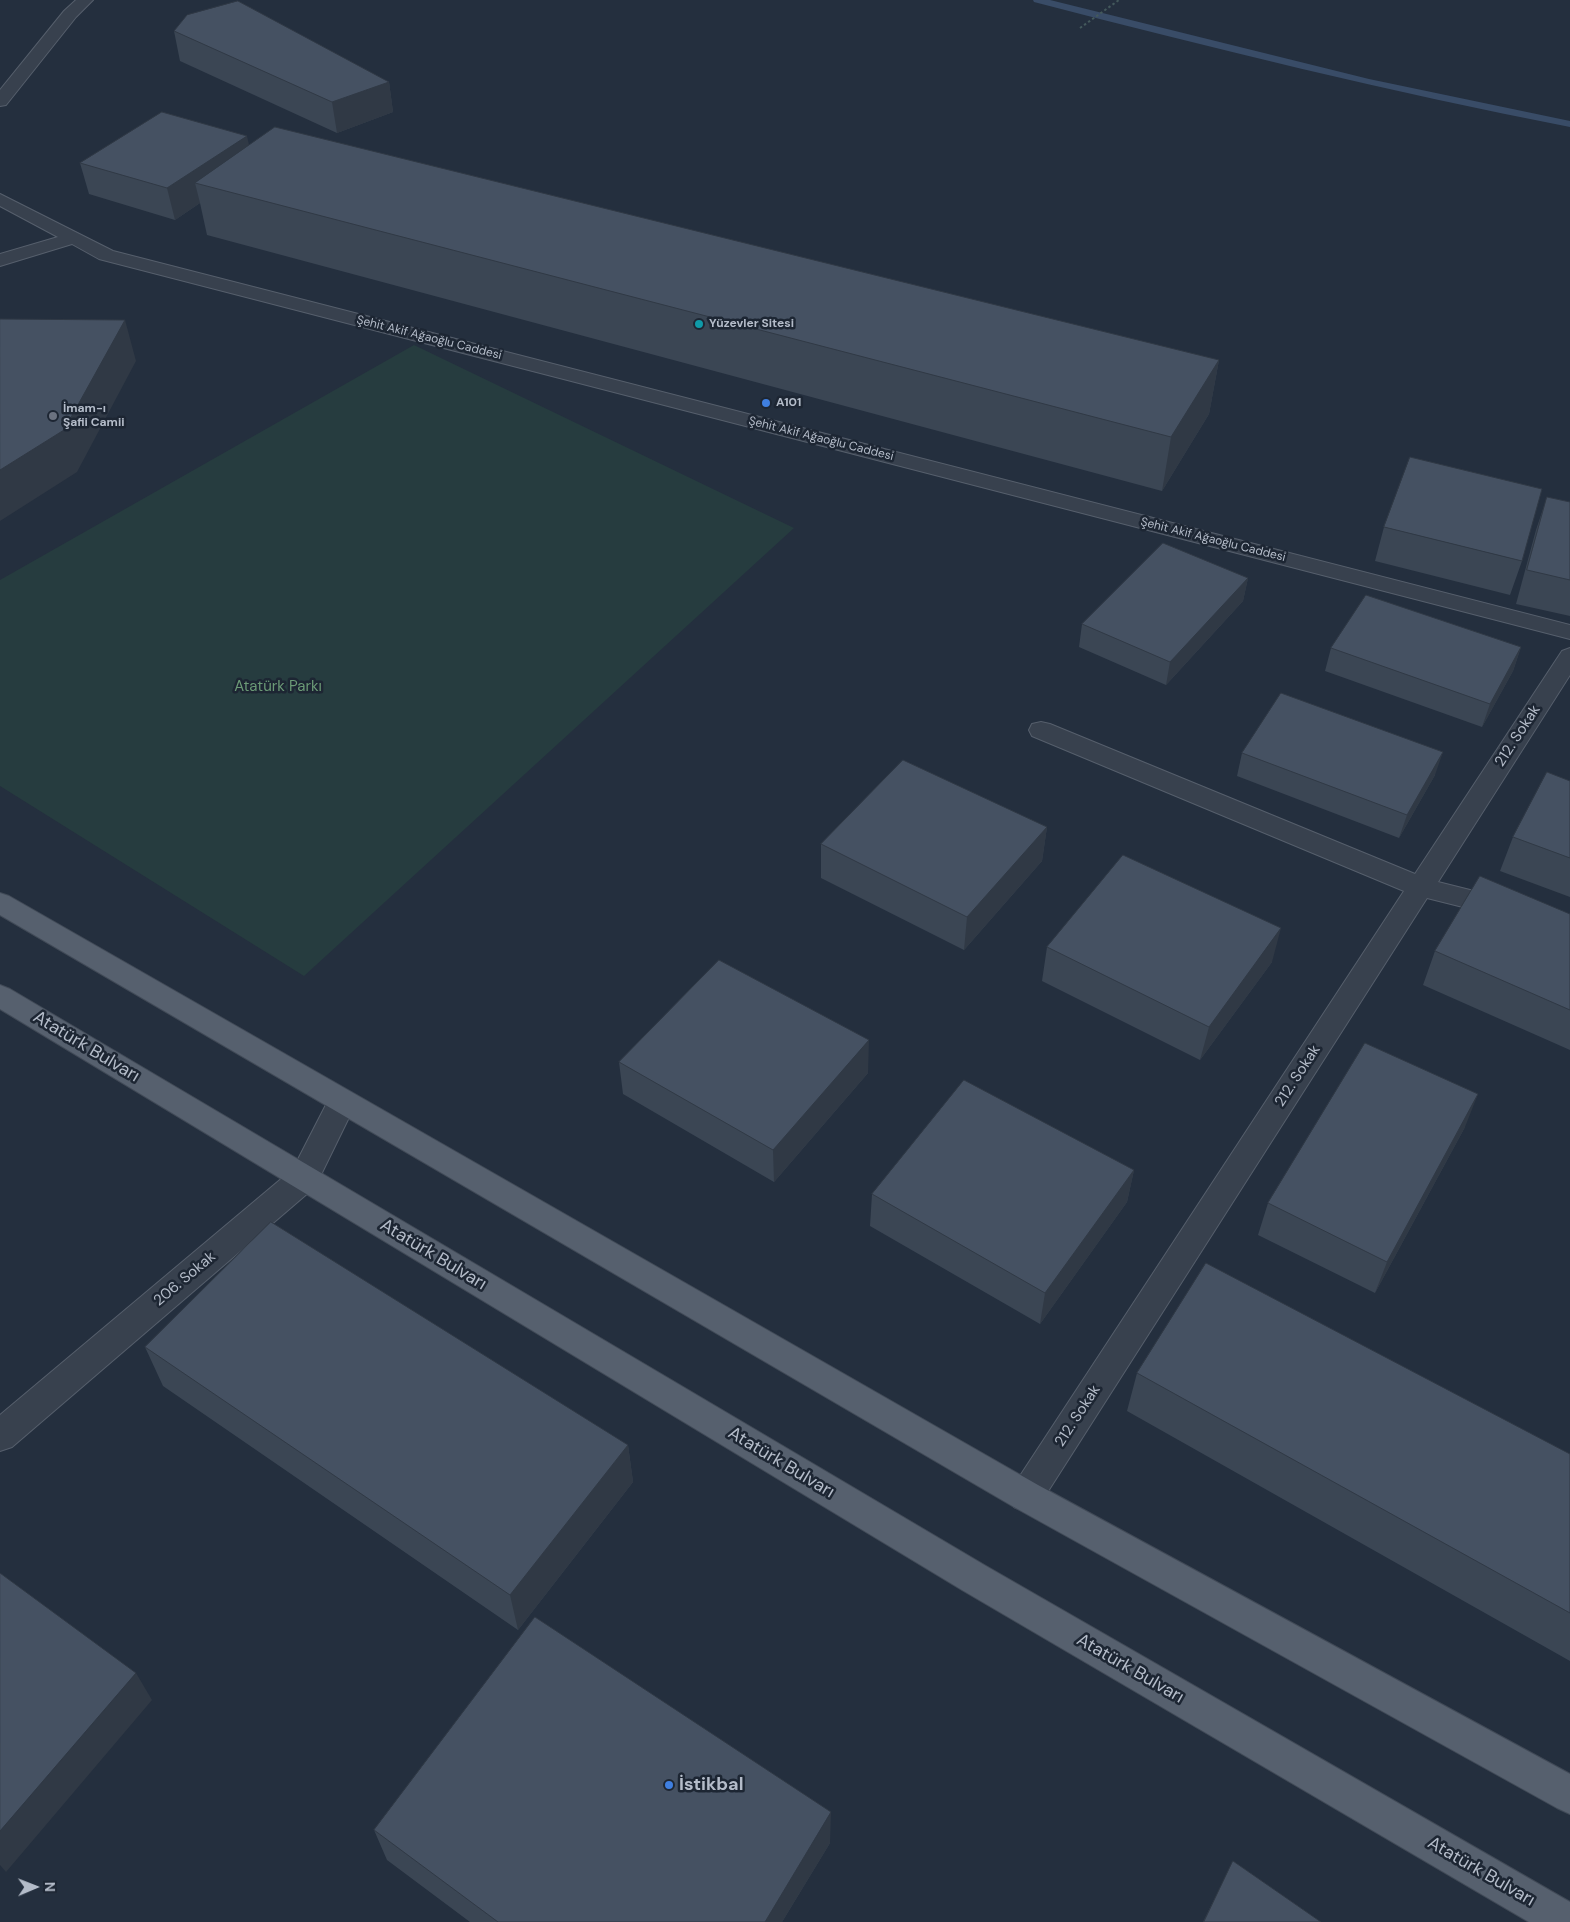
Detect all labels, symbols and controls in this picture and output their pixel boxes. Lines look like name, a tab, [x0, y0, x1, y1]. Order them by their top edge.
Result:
street label: Şehit Akif Ağaoğlu Caddesi	[355, 313, 503, 363]
place label: Yüzevler Sitesi	[709, 317, 794, 331]
marker: Yüzevler Sitesi	[693, 318, 705, 330]
place label: A101	[776, 396, 801, 410]
marker: A101	[760, 397, 772, 409]
place label: İmam-ı Şafii Camii	[63, 402, 124, 430]
marker: İmam-ı Şafii Camii	[47, 410, 59, 422]
street label: Şehit Akif Ağaoğlu Caddesi	[747, 414, 895, 464]
street label: Şehit Akif Ağaoğlu Caddesi	[1139, 515, 1287, 565]
park label: Atatürk Parkı	[234, 678, 322, 696]
street label: 212. Sokak	[1491, 702, 1545, 770]
street label: Atatürk Bulvarı	[29, 1007, 143, 1087]
street label: 212. Sokak	[1271, 1042, 1325, 1110]
street label: Atatürk Bulvarı	[376, 1215, 490, 1295]
street label: 206. Sokak	[150, 1248, 220, 1310]
street label: 212. Sokak	[1051, 1382, 1105, 1450]
street label: Atatürk Bulvarı	[724, 1423, 838, 1503]
street label: Atatürk Bulvarı	[1072, 1630, 1188, 1708]
place label: İstikbal	[679, 1774, 743, 1796]
marker: İstikbal	[663, 1779, 675, 1791]
street label: Atatürk Bulvarı	[1423, 1833, 1539, 1911]
north arrow	[10, 1862, 60, 1912]
text: N	[41, 1881, 59, 1892]

